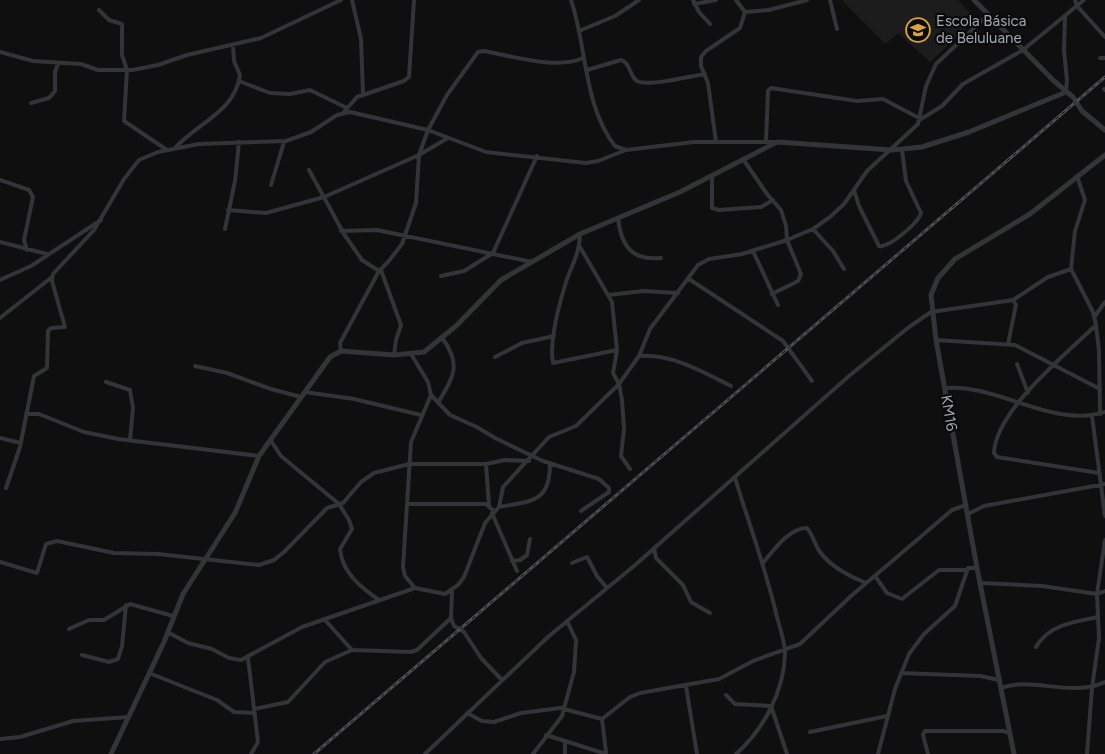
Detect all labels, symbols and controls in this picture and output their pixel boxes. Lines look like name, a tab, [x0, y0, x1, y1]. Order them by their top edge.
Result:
place label: Escola Básica de Beluluane	[936, 12, 1026, 47]
school or university icon: Escola Básica de Beluluane	[905, 17, 931, 43]
street label: KM16	[937, 393, 961, 433]

